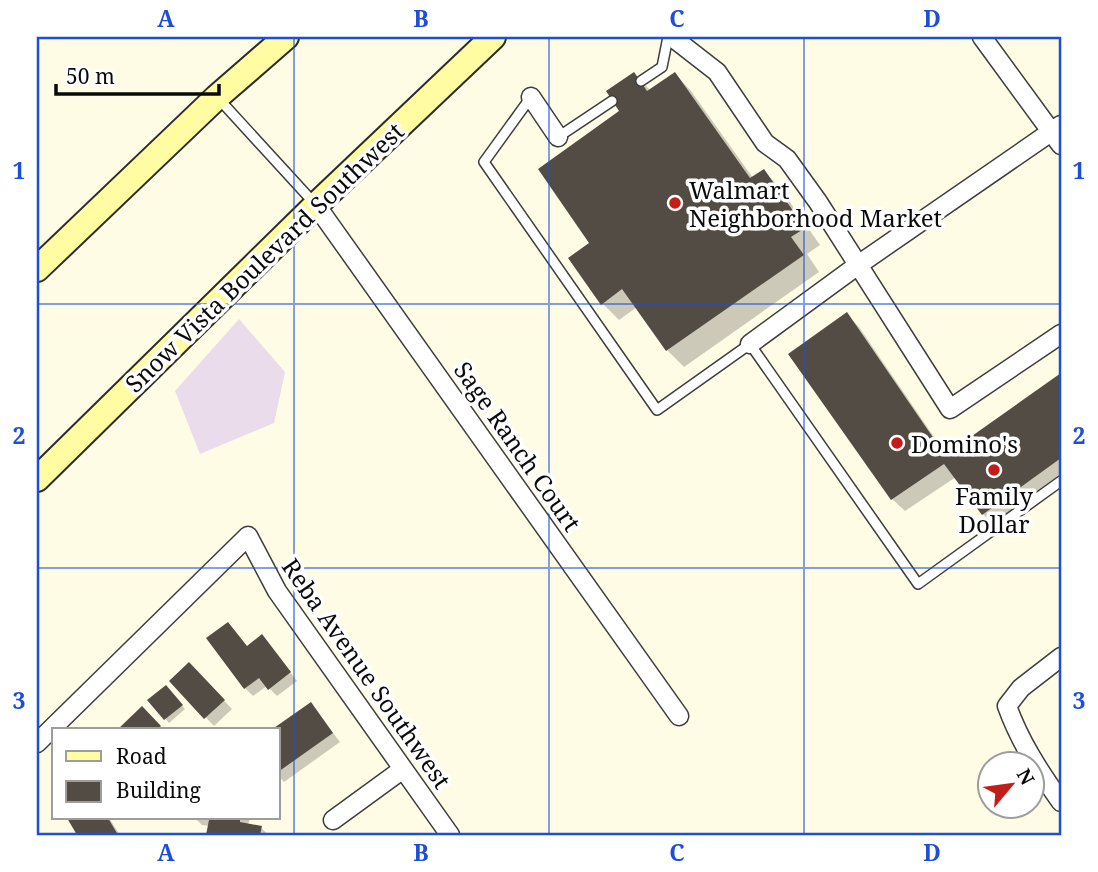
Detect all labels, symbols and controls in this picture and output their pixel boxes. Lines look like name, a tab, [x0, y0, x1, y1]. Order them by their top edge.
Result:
text: A	[157, 2, 175, 34]
text: B	[413, 2, 429, 34]
text: C	[669, 2, 685, 34]
text: D	[923, 2, 941, 34]
scale bar	[56, 52, 219, 96]
text: 50 m	[66, 62, 115, 90]
street label: Snow Vista Boulevard Southwest	[117, 115, 411, 399]
text: 1	[13, 154, 26, 186]
text: 1	[1073, 154, 1086, 186]
place label: Walmart Neighborhood Market	[689, 173, 942, 234]
marker: Walmart Neighborhood Market	[667, 195, 683, 211]
street label: Sage Ranch Court	[447, 355, 589, 537]
text: 2	[13, 419, 26, 451]
text: 2	[1073, 419, 1086, 451]
place label: Domino's	[911, 427, 1018, 460]
marker: Domino's	[889, 435, 905, 451]
marker: Family Dollar	[986, 462, 1002, 478]
place label: Family Dollar	[955, 479, 1033, 540]
street label: Reba Avenue Southwest	[275, 551, 459, 795]
text: 3	[13, 684, 26, 716]
text: 3	[1073, 684, 1086, 716]
legend	[52, 728, 280, 820]
text: Road	[116, 742, 167, 770]
north arrow	[976, 750, 1046, 820]
text: N	[1011, 764, 1041, 790]
text: Building	[116, 776, 201, 804]
text: A	[157, 836, 175, 868]
text: B	[413, 836, 429, 868]
text: C	[669, 836, 685, 868]
text: D	[923, 836, 941, 868]

